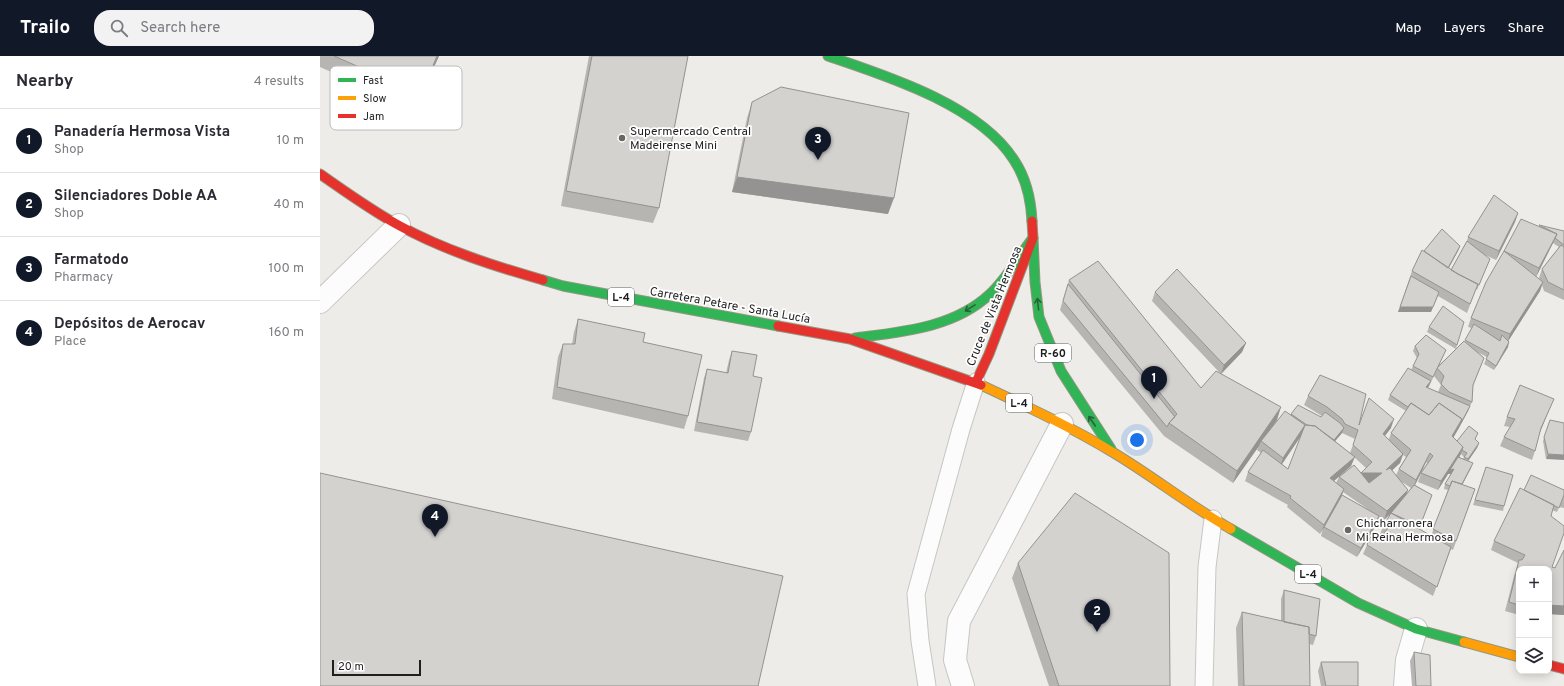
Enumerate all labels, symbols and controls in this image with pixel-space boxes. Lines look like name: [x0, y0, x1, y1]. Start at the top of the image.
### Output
search box: [94, 10, 374, 46]
text: Trailo: [20, 16, 70, 40]
icon: search: [108, 17, 130, 39]
text: Search here: [140, 19, 220, 38]
text: Map: [1395, 20, 1421, 37]
text: Layers: [1443, 20, 1485, 37]
text: Share: [1507, 20, 1544, 37]
legend: [330, 66, 462, 130]
text: Nearby: [16, 71, 73, 93]
text: 4 results: [254, 74, 304, 90]
text: Fast: [363, 74, 383, 88]
text: Slow: [363, 92, 386, 106]
text: Jam: [363, 110, 384, 124]
text: Panadería Hermosa Vista: [54, 123, 230, 142]
place label: Supermercado Central Madeirense Mini: [630, 124, 751, 154]
pin: 3: [805, 127, 831, 160]
text: 1: [26, 133, 32, 149]
text: 10 m: [277, 133, 304, 149]
marker: Supermercado Central Madeirense Mini: [617, 133, 627, 143]
text: Shop: [54, 142, 84, 158]
text: Silenciadores Doble AA: [54, 187, 217, 206]
text: 2: [25, 197, 33, 213]
text: 40 m: [274, 197, 304, 213]
text: Shop: [54, 206, 84, 222]
street label: Cruce de Vista Hermosa: [963, 244, 1026, 369]
text: Farmatodo: [54, 251, 129, 270]
text: 3: [25, 261, 33, 277]
text: 100 m: [268, 261, 304, 277]
text: Pharmacy: [54, 270, 113, 286]
street label: Carretera Petare - Santa Lucía: [648, 284, 811, 328]
road number: L-4: [608, 288, 634, 306]
one-way arrow: [1034, 298, 1041, 311]
one-way arrow: [964, 305, 976, 313]
text: Depósitos de Aerocav: [54, 315, 205, 334]
text: 4: [25, 325, 33, 341]
text: 160 m: [269, 325, 304, 341]
text: Place: [54, 334, 86, 350]
road number: R-60: [1035, 344, 1071, 362]
pin: 1: [1141, 366, 1167, 399]
road number: L-4: [1006, 394, 1032, 412]
one-way arrow: [1088, 416, 1096, 427]
your location: [1127, 430, 1147, 450]
pin: 4: [422, 504, 448, 537]
place label: Chicharronera Mi Reina Hermosa: [1356, 516, 1453, 546]
marker: Chicharronera Mi Reina Hermosa: [1343, 525, 1353, 535]
road number: L-4: [1295, 565, 1321, 583]
map controls: [1516, 566, 1552, 674]
button: +: [1516, 566, 1552, 602]
pin: 2: [1084, 599, 1110, 632]
button: −: [1516, 602, 1552, 638]
button: layers: [1516, 638, 1552, 674]
scale bar: [332, 658, 421, 677]
text: 20 m: [338, 660, 364, 674]

